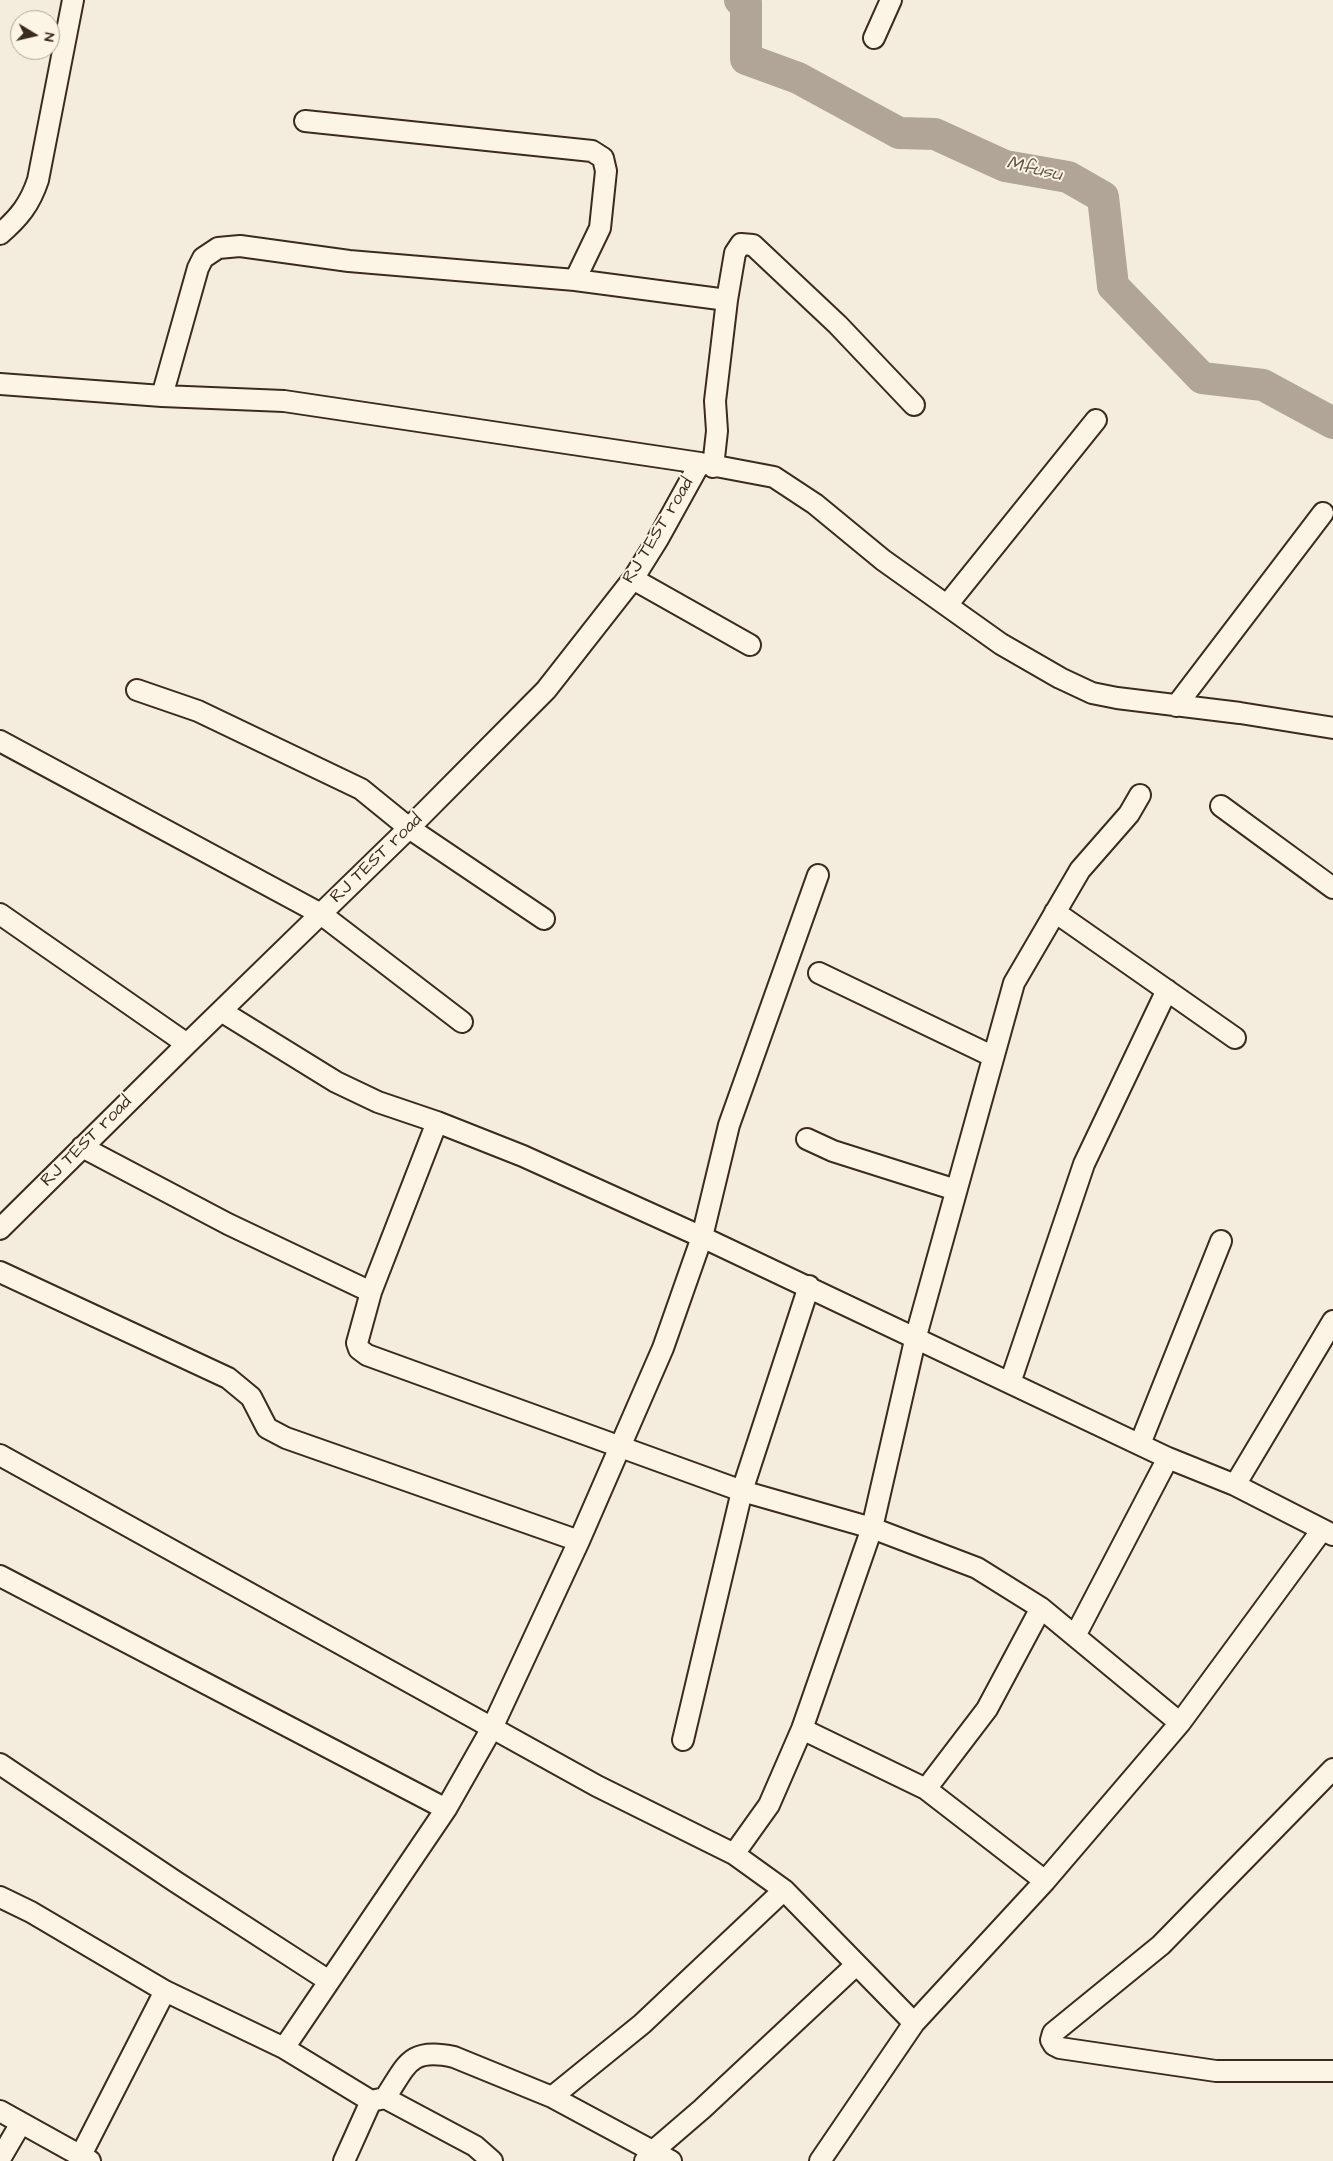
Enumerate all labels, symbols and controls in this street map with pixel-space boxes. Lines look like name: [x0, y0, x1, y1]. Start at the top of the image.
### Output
north arrow: [10, 10, 60, 60]
text: N: [38, 31, 59, 43]
water label: Mfusu: [1004, 153, 1064, 187]
street label: RJ TEST road: [619, 474, 699, 588]
street label: RJ TEST road: [326, 810, 428, 908]
street label: RJ TEST road: [37, 1092, 137, 1192]

